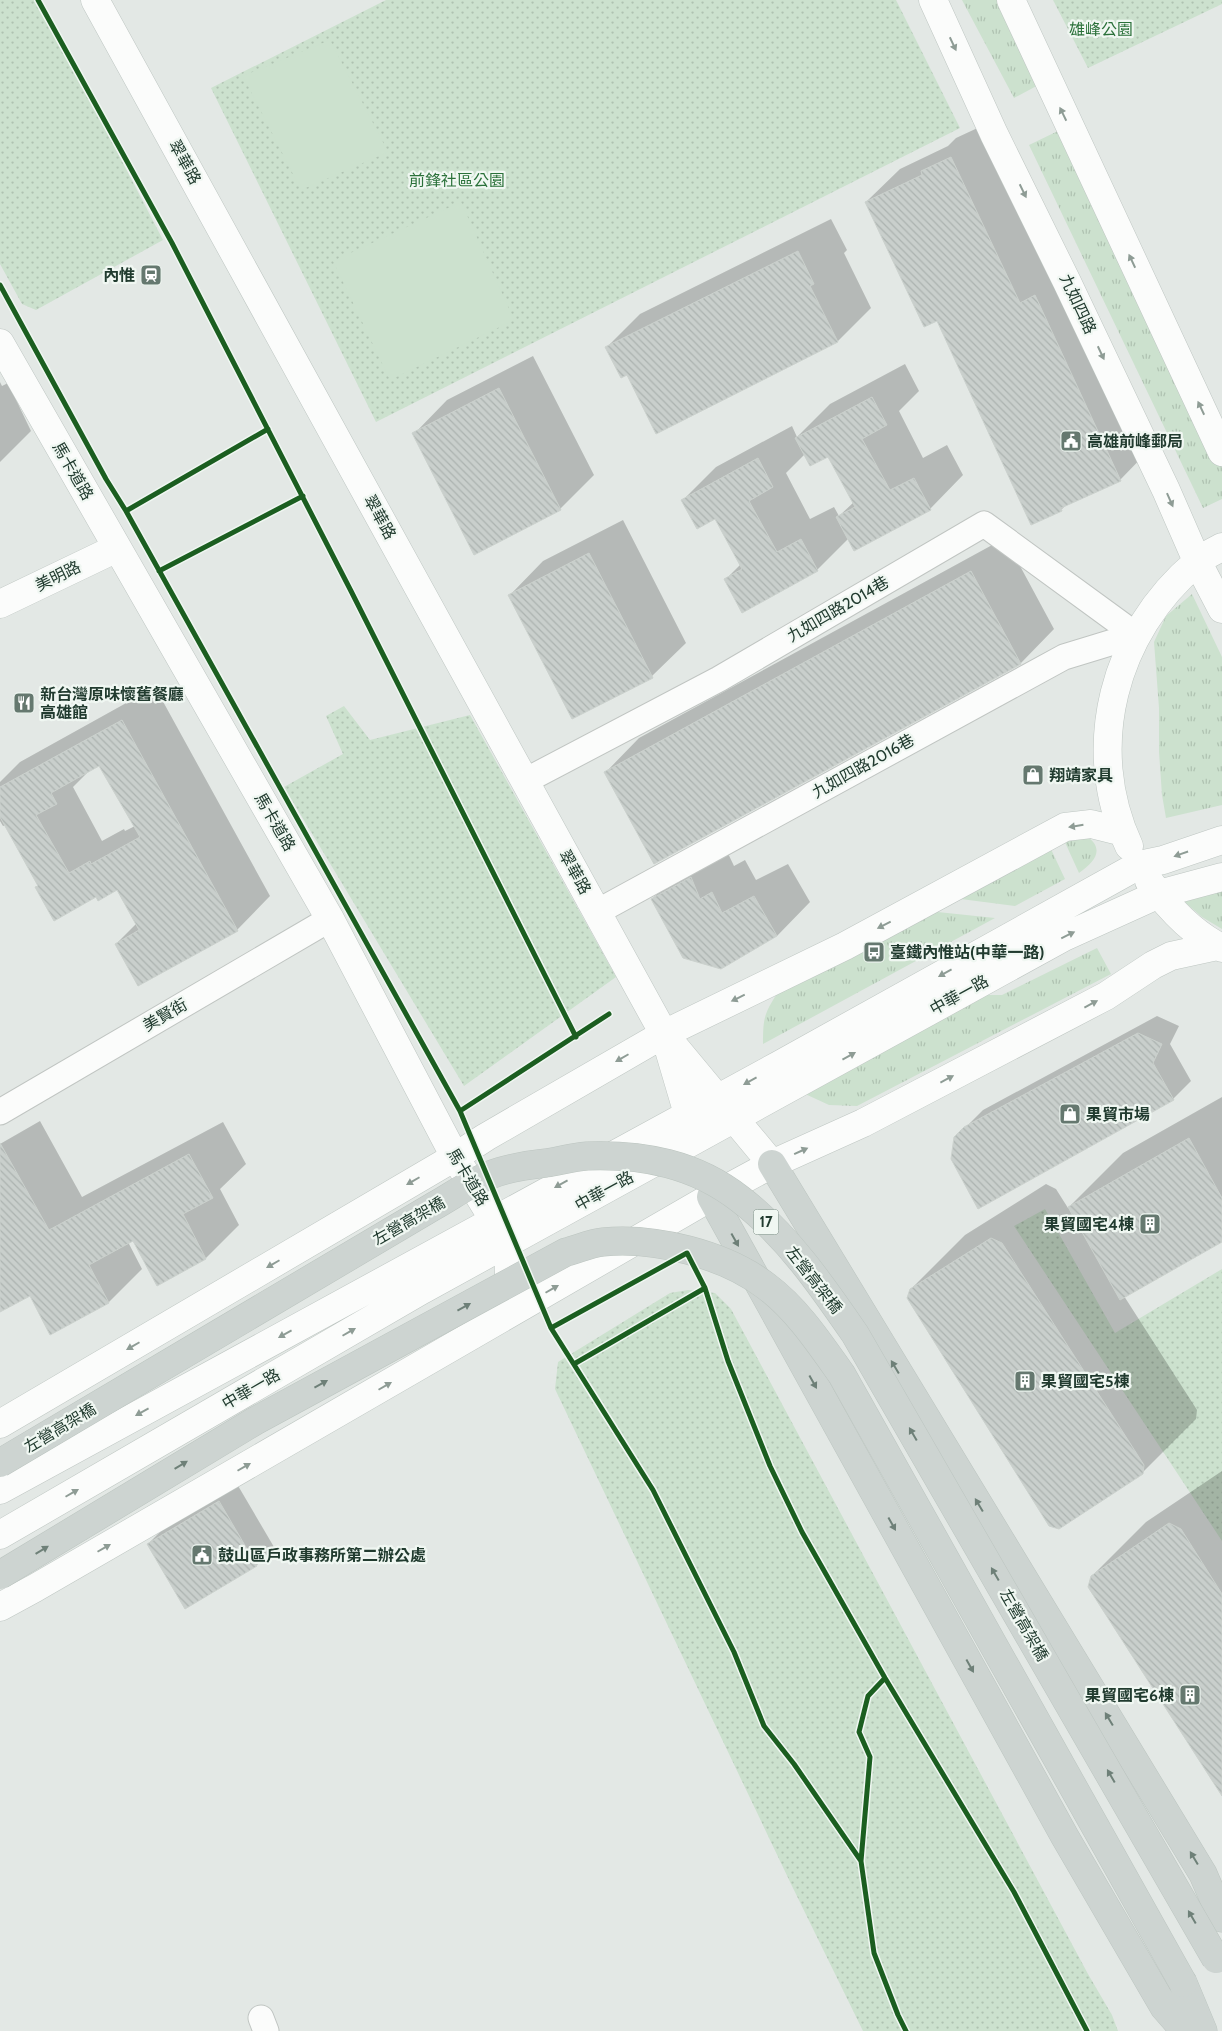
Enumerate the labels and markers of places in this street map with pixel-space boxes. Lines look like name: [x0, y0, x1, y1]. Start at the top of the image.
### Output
station icon: 內惟: [139, 263, 163, 287]
place label: 內惟: [103, 266, 135, 285]
public building icon: 高雄前峰郵局: [1059, 429, 1083, 453]
place label: 高雄前峰郵局: [1087, 432, 1183, 451]
place label: 新台灣原味懷舊餐廳 高雄館: [40, 685, 184, 722]
restaurant icon: 新台灣原味懷舊餐廳 高雄館: [12, 691, 36, 715]
shop icon: 翔靖家具: [1021, 763, 1045, 787]
place label: 翔靖家具: [1049, 766, 1113, 785]
bus stop icon: 臺鐵內惟站(中華一路): [862, 940, 886, 964]
place label: 臺鐵內惟站(中華一路): [890, 943, 1045, 962]
shop icon: 果貿市場: [1058, 1102, 1082, 1126]
place label: 果貿市場: [1086, 1105, 1150, 1124]
building icon: 果貿國宅4棟: [1138, 1212, 1162, 1236]
place label: 果貿國宅4棟: [1044, 1215, 1134, 1234]
building icon: 果貿國宅5棟: [1013, 1369, 1037, 1393]
place label: 果貿國宅5棟: [1041, 1372, 1130, 1391]
public building icon: 鼓山區戶政事務所第二辦公處: [190, 1543, 214, 1567]
place label: 鼓山區戶政事務所第二辦公處: [218, 1546, 426, 1565]
building icon: 果貿國宅6棟: [1178, 1683, 1202, 1707]
place label: 果貿國宅6棟: [1085, 1686, 1174, 1705]

